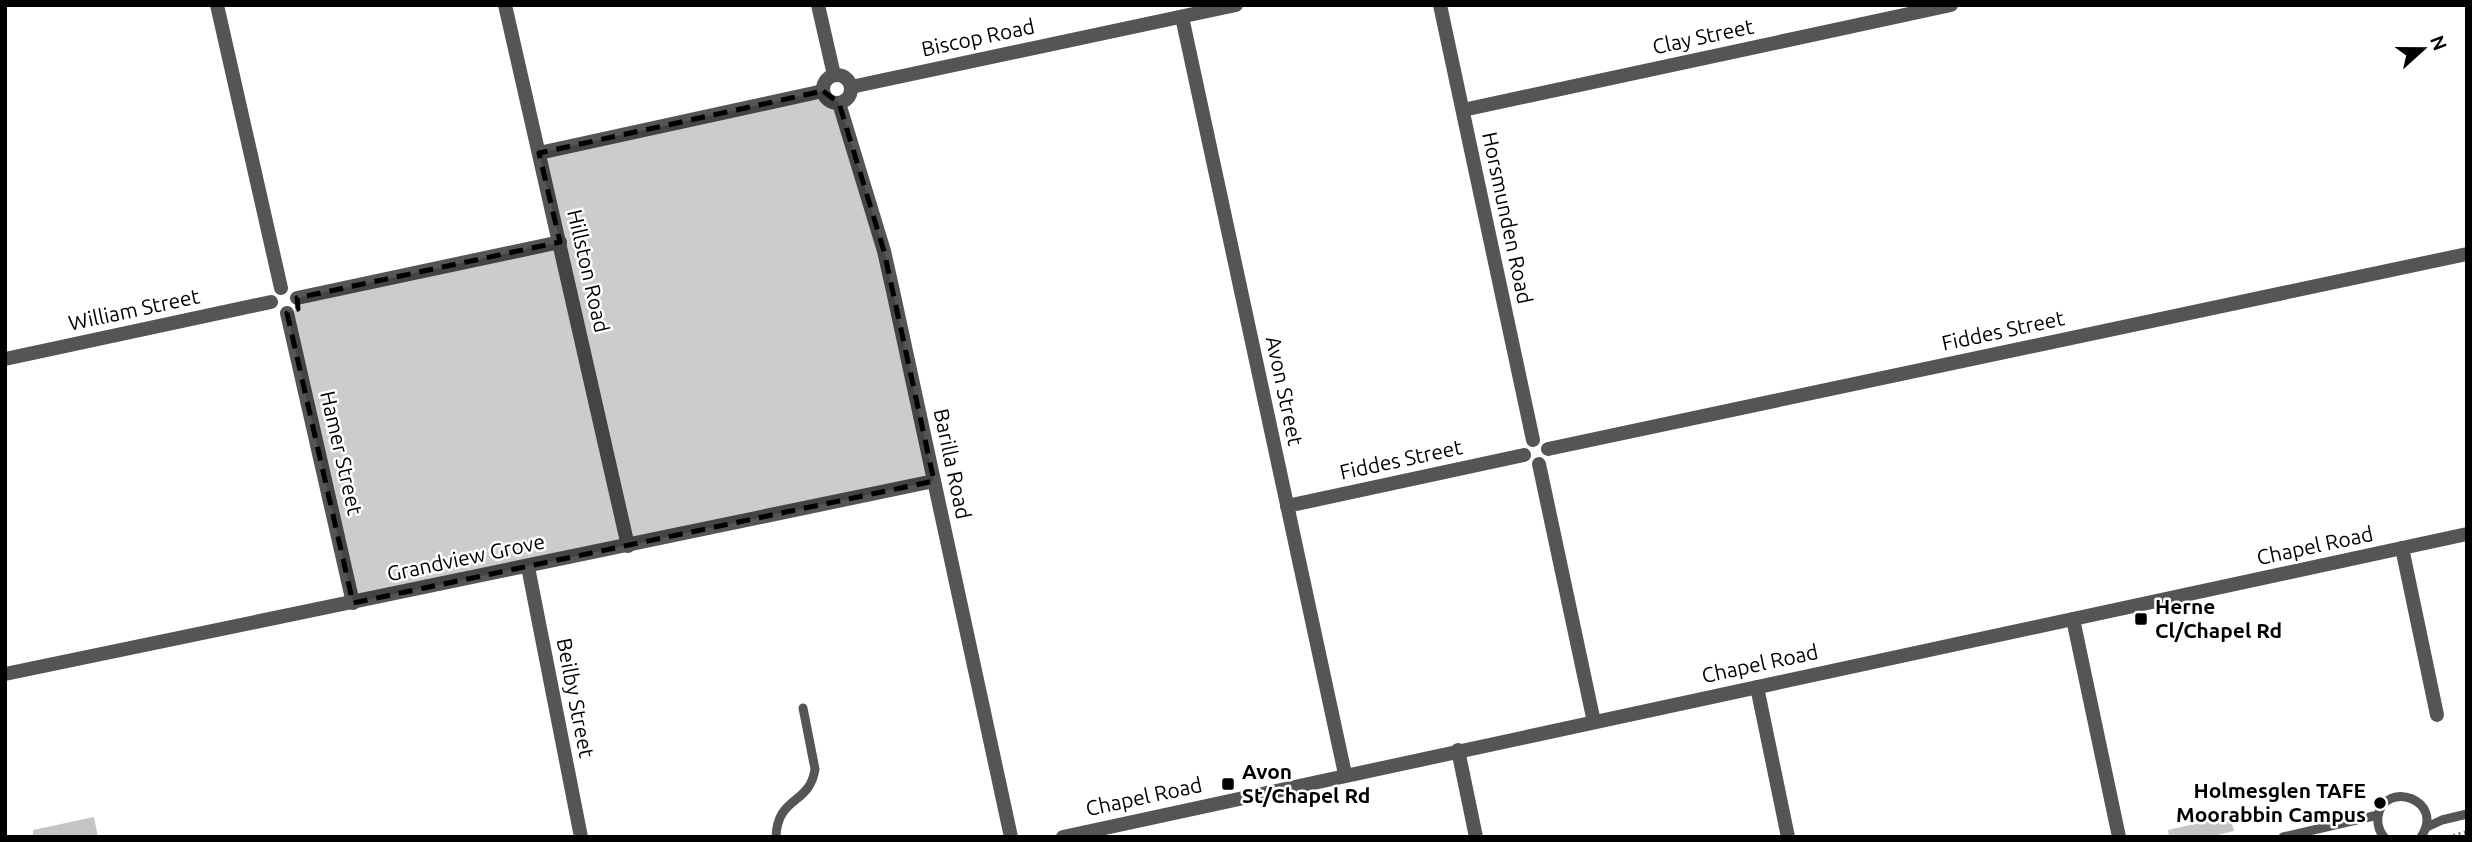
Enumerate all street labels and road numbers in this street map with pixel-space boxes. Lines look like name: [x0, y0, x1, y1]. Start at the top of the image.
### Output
street label: Biscop Road: [919, 13, 1037, 61]
street label: Clay Street: [1650, 14, 1756, 58]
street label: Horsmunden Road: [1478, 130, 1538, 306]
street label: Hillston Road: [563, 207, 615, 335]
street label: William Street: [66, 283, 202, 335]
street label: Fiddes Street: [1939, 305, 2066, 355]
street label: Avon Street: [1262, 334, 1308, 448]
street label: Hamer Street: [316, 388, 368, 517]
street label: Barilla Road: [930, 406, 976, 521]
street label: Fiddes Street: [1337, 434, 1464, 484]
street label: Chapel Road: [2254, 521, 2375, 569]
street label: Grandview Grove: [385, 529, 547, 585]
street label: Beilby Street: [553, 636, 599, 760]
street label: Chapel Road: [1699, 639, 1820, 687]
street label: Chapel Road: [1083, 772, 1204, 820]

